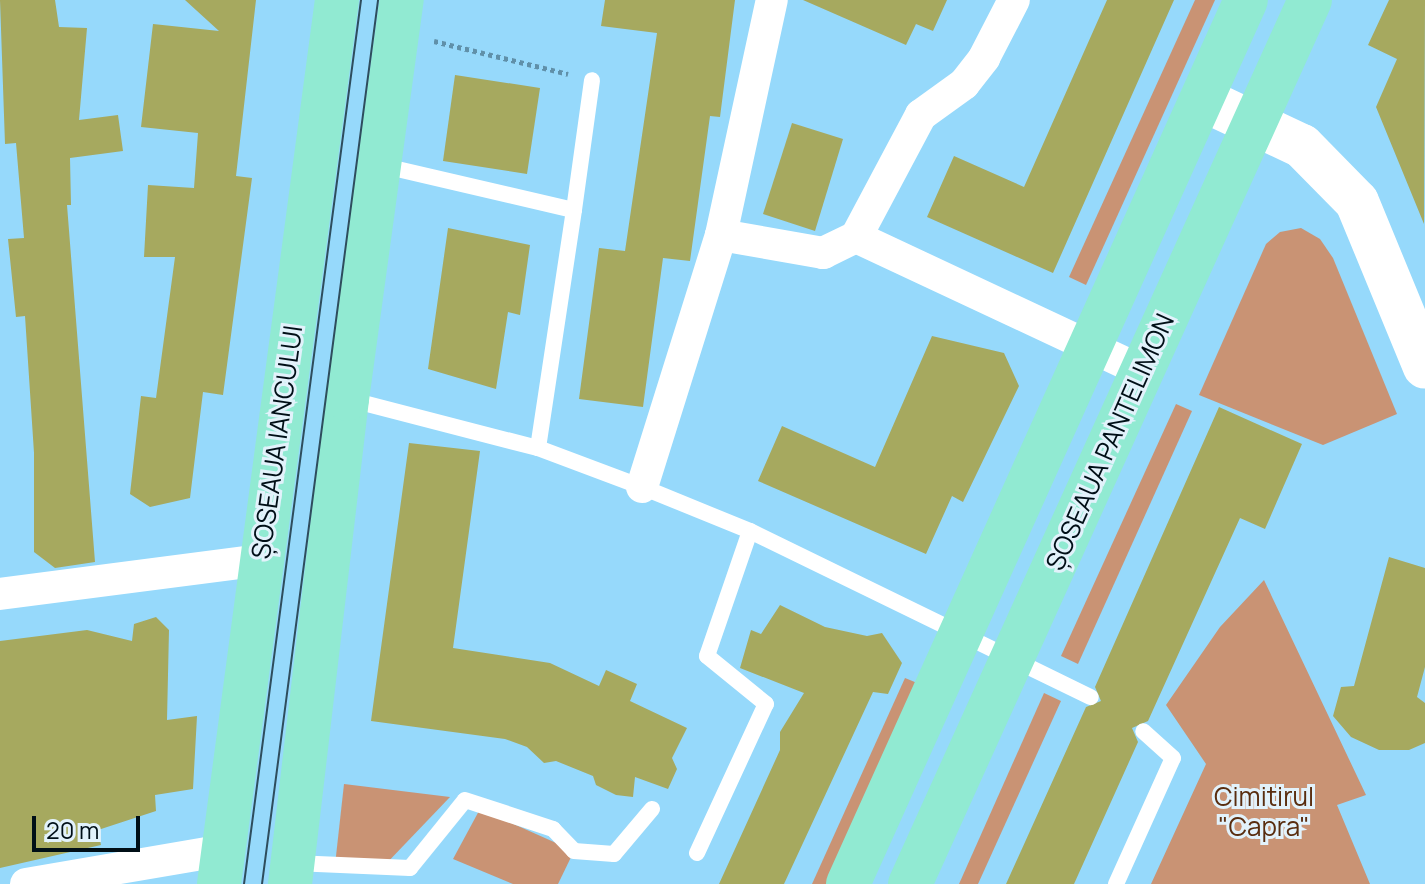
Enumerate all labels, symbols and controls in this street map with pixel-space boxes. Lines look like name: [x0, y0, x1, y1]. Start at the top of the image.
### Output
street label: ȘOSEAUA PANTELIMON: [1039, 309, 1181, 575]
street label: ȘOSEAUA IANCULUI: [245, 323, 309, 561]
park label: Cimitirul "Capra": [1214, 781, 1314, 842]
scale bar: [36, 800, 144, 850]
text: 20 m: [46, 813, 99, 846]

